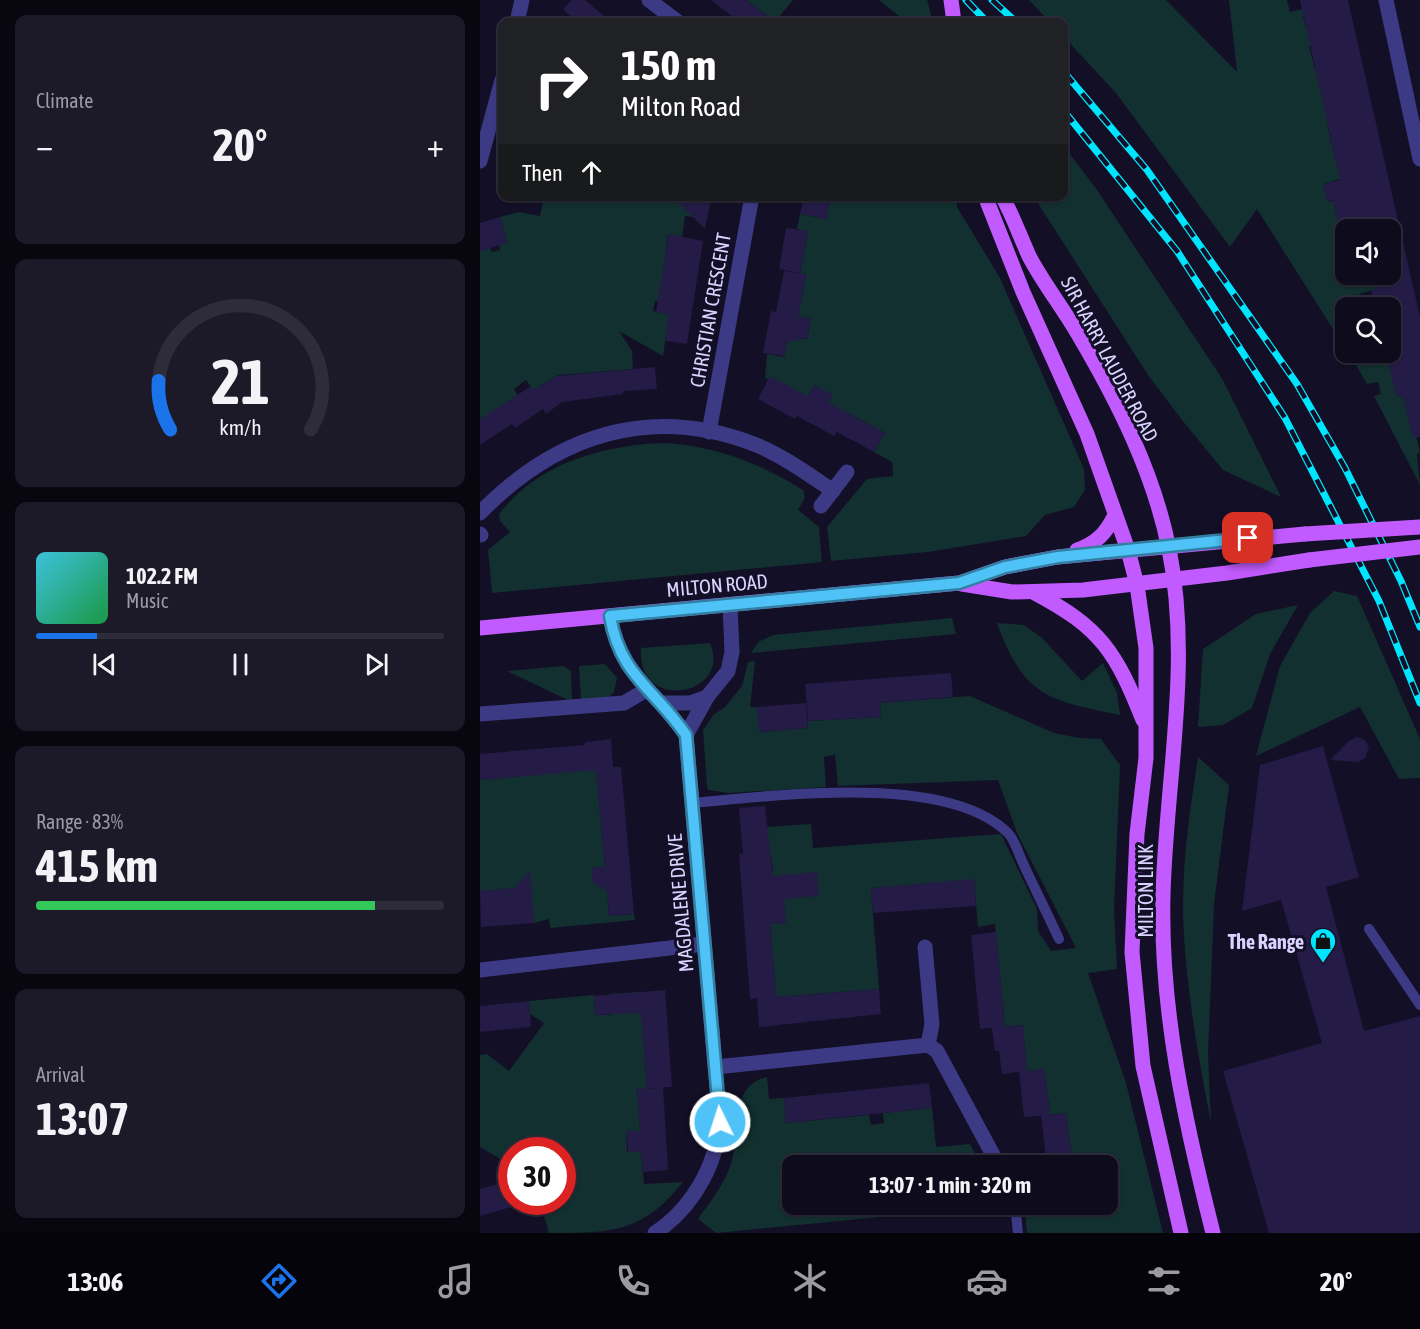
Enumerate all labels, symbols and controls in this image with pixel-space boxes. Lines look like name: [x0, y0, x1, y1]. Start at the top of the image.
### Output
text: 150 m: [621, 41, 716, 89]
icon: right: [522, 42, 600, 120]
text: Climate: [36, 89, 93, 112]
text: Milton Road: [621, 91, 741, 122]
text: 20°: [213, 119, 267, 171]
text: −: [36, 126, 53, 164]
text: +: [427, 126, 444, 164]
icon: ahead: [575, 156, 608, 189]
text: Then: [522, 160, 563, 186]
map controls: [1335, 219, 1401, 363]
button: sound: [1335, 219, 1401, 285]
street label: CHRISTIAN CRESCENT: [685, 231, 735, 389]
street label: SIR HARRY LAUDER ROAD: [1057, 273, 1163, 445]
button: search: [1335, 297, 1401, 363]
text: 21: [211, 346, 269, 417]
text: km/h: [219, 415, 261, 440]
pin: [1222, 512, 1273, 563]
icon: arrive: [1231, 521, 1264, 554]
text: 102.2 FM: [126, 563, 198, 589]
street label: MILTON ROAD: [665, 569, 769, 601]
text: Music: [126, 589, 168, 612]
icon: previous: [88, 648, 121, 681]
icon: pause: [224, 648, 257, 681]
icon: next: [360, 648, 393, 681]
text: Range · 83%: [36, 810, 123, 833]
street label: MAGDALENE DRIVE: [662, 832, 698, 973]
text: 415 km: [36, 840, 158, 892]
street label: MILTON LINK: [1134, 844, 1157, 938]
shop icon: The Range: [1308, 926, 1338, 964]
place label: The Range: [1228, 930, 1304, 953]
text: Arrival: [36, 1063, 85, 1086]
position arrow: [688, 1090, 752, 1154]
text: 13:07: [36, 1093, 130, 1145]
speed limit sign: 30: [498, 1137, 576, 1215]
text: 13:07 · 1 min · 320 m: [869, 1172, 1031, 1198]
icon: directions: [258, 1260, 300, 1302]
icon: music: [435, 1260, 477, 1302]
icon: phone: [612, 1260, 654, 1302]
icon: climate: [789, 1260, 831, 1302]
icon: car: [966, 1260, 1008, 1302]
icon: filters: [1143, 1260, 1185, 1302]
text: 13:06: [67, 1266, 124, 1297]
text: 20°: [1320, 1266, 1353, 1297]

